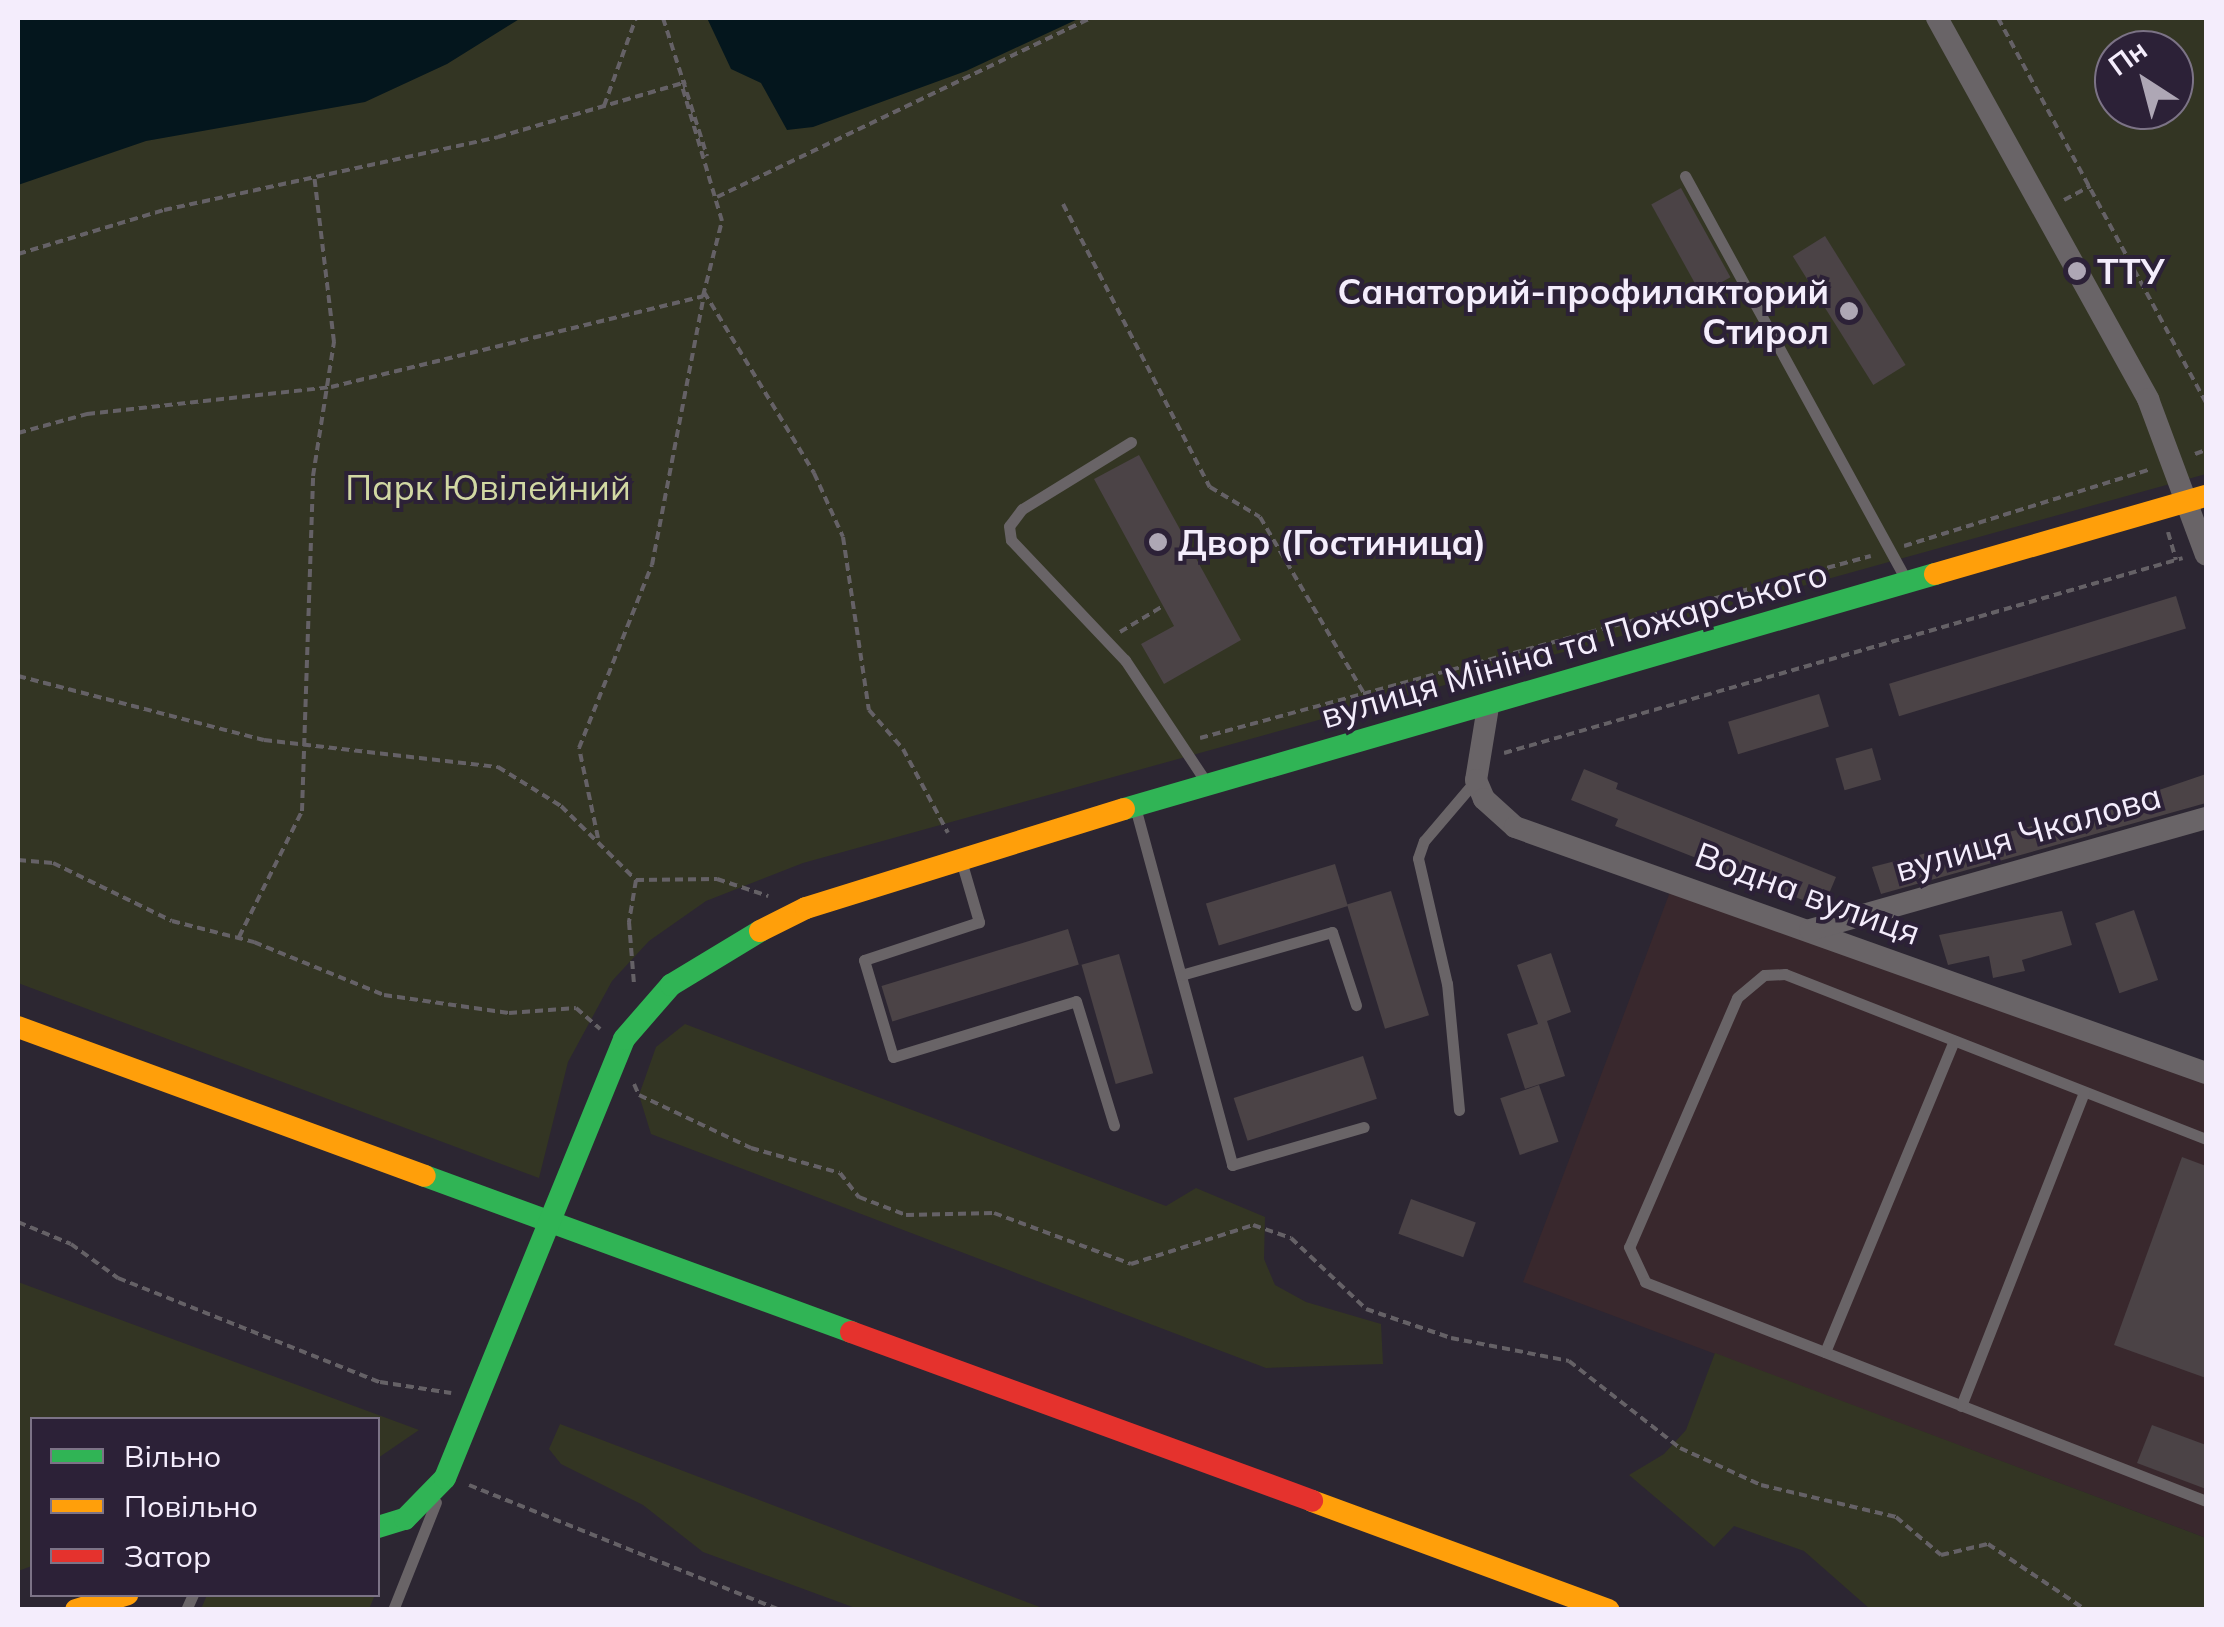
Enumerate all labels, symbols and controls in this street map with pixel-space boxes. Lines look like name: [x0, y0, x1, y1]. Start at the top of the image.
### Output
north arrow: [2094, 30, 2194, 130]
text: Пн: [2101, 31, 2153, 83]
place label: ТТУ: [2097, 250, 2165, 292]
marker: ТТУ: [2066, 260, 2088, 282]
place label: Санаторий-профилакторий Стирол: [1338, 270, 1829, 352]
marker: Санаторий-профилакторий Стирол: [1838, 300, 1860, 322]
park label: Парк Ювілейний: [345, 466, 631, 508]
place label: Двор (Гостиница): [1178, 521, 1486, 563]
marker: Двор (Гостиница): [1147, 531, 1169, 553]
street label: вулиця Мініна та Пожарського: [1316, 551, 1832, 737]
street label: вулиця Чкалова: [1890, 774, 2166, 890]
street label: Водна вулиця: [1690, 833, 1926, 953]
legend: [30, 1417, 380, 1597]
text: Вільно: [124, 1437, 221, 1475]
text: Повільно: [124, 1487, 258, 1525]
text: Затор: [124, 1537, 211, 1575]

